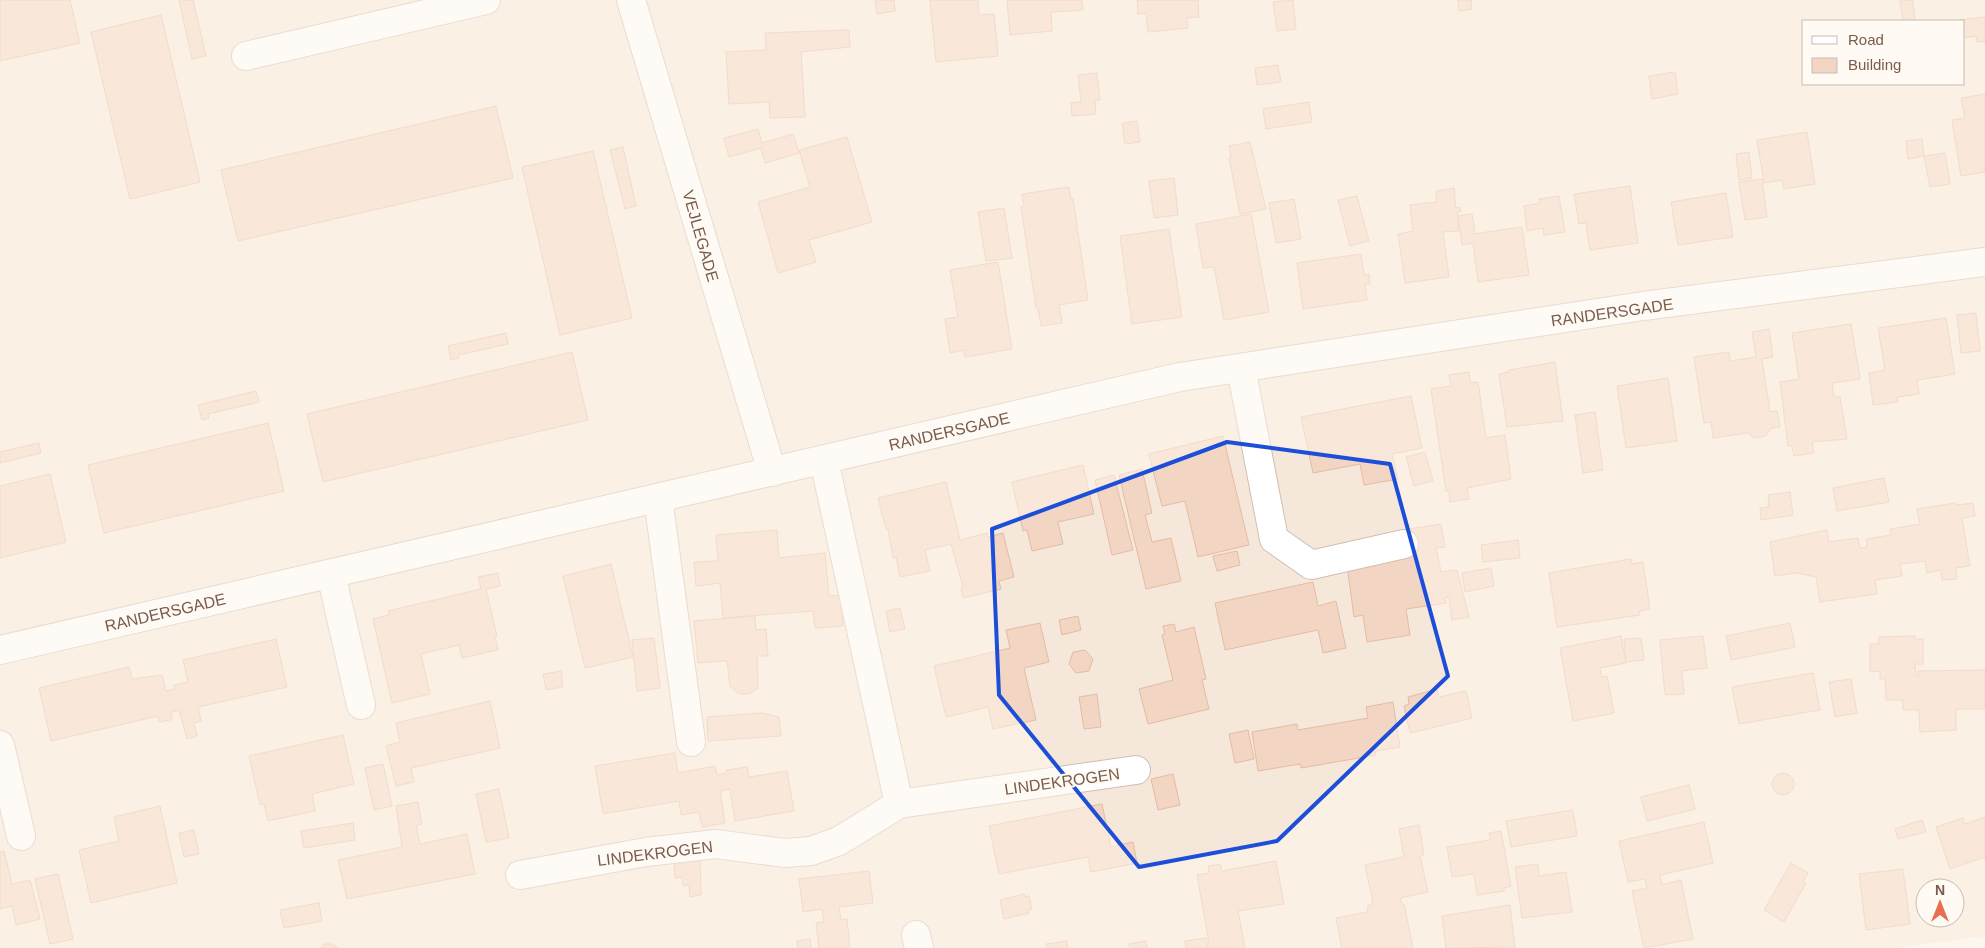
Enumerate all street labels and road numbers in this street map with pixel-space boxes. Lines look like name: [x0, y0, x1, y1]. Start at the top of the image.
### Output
street label: VEJLEGADE: [679, 188, 722, 284]
street label: RANDERSGADE: [1550, 295, 1674, 330]
street label: RANDERSGADE: [887, 409, 1011, 454]
street label: RANDERSGADE: [103, 590, 227, 635]
street label: LINDEKROGEN: [1003, 765, 1121, 798]
street label: LINDEKROGEN: [596, 838, 714, 869]

